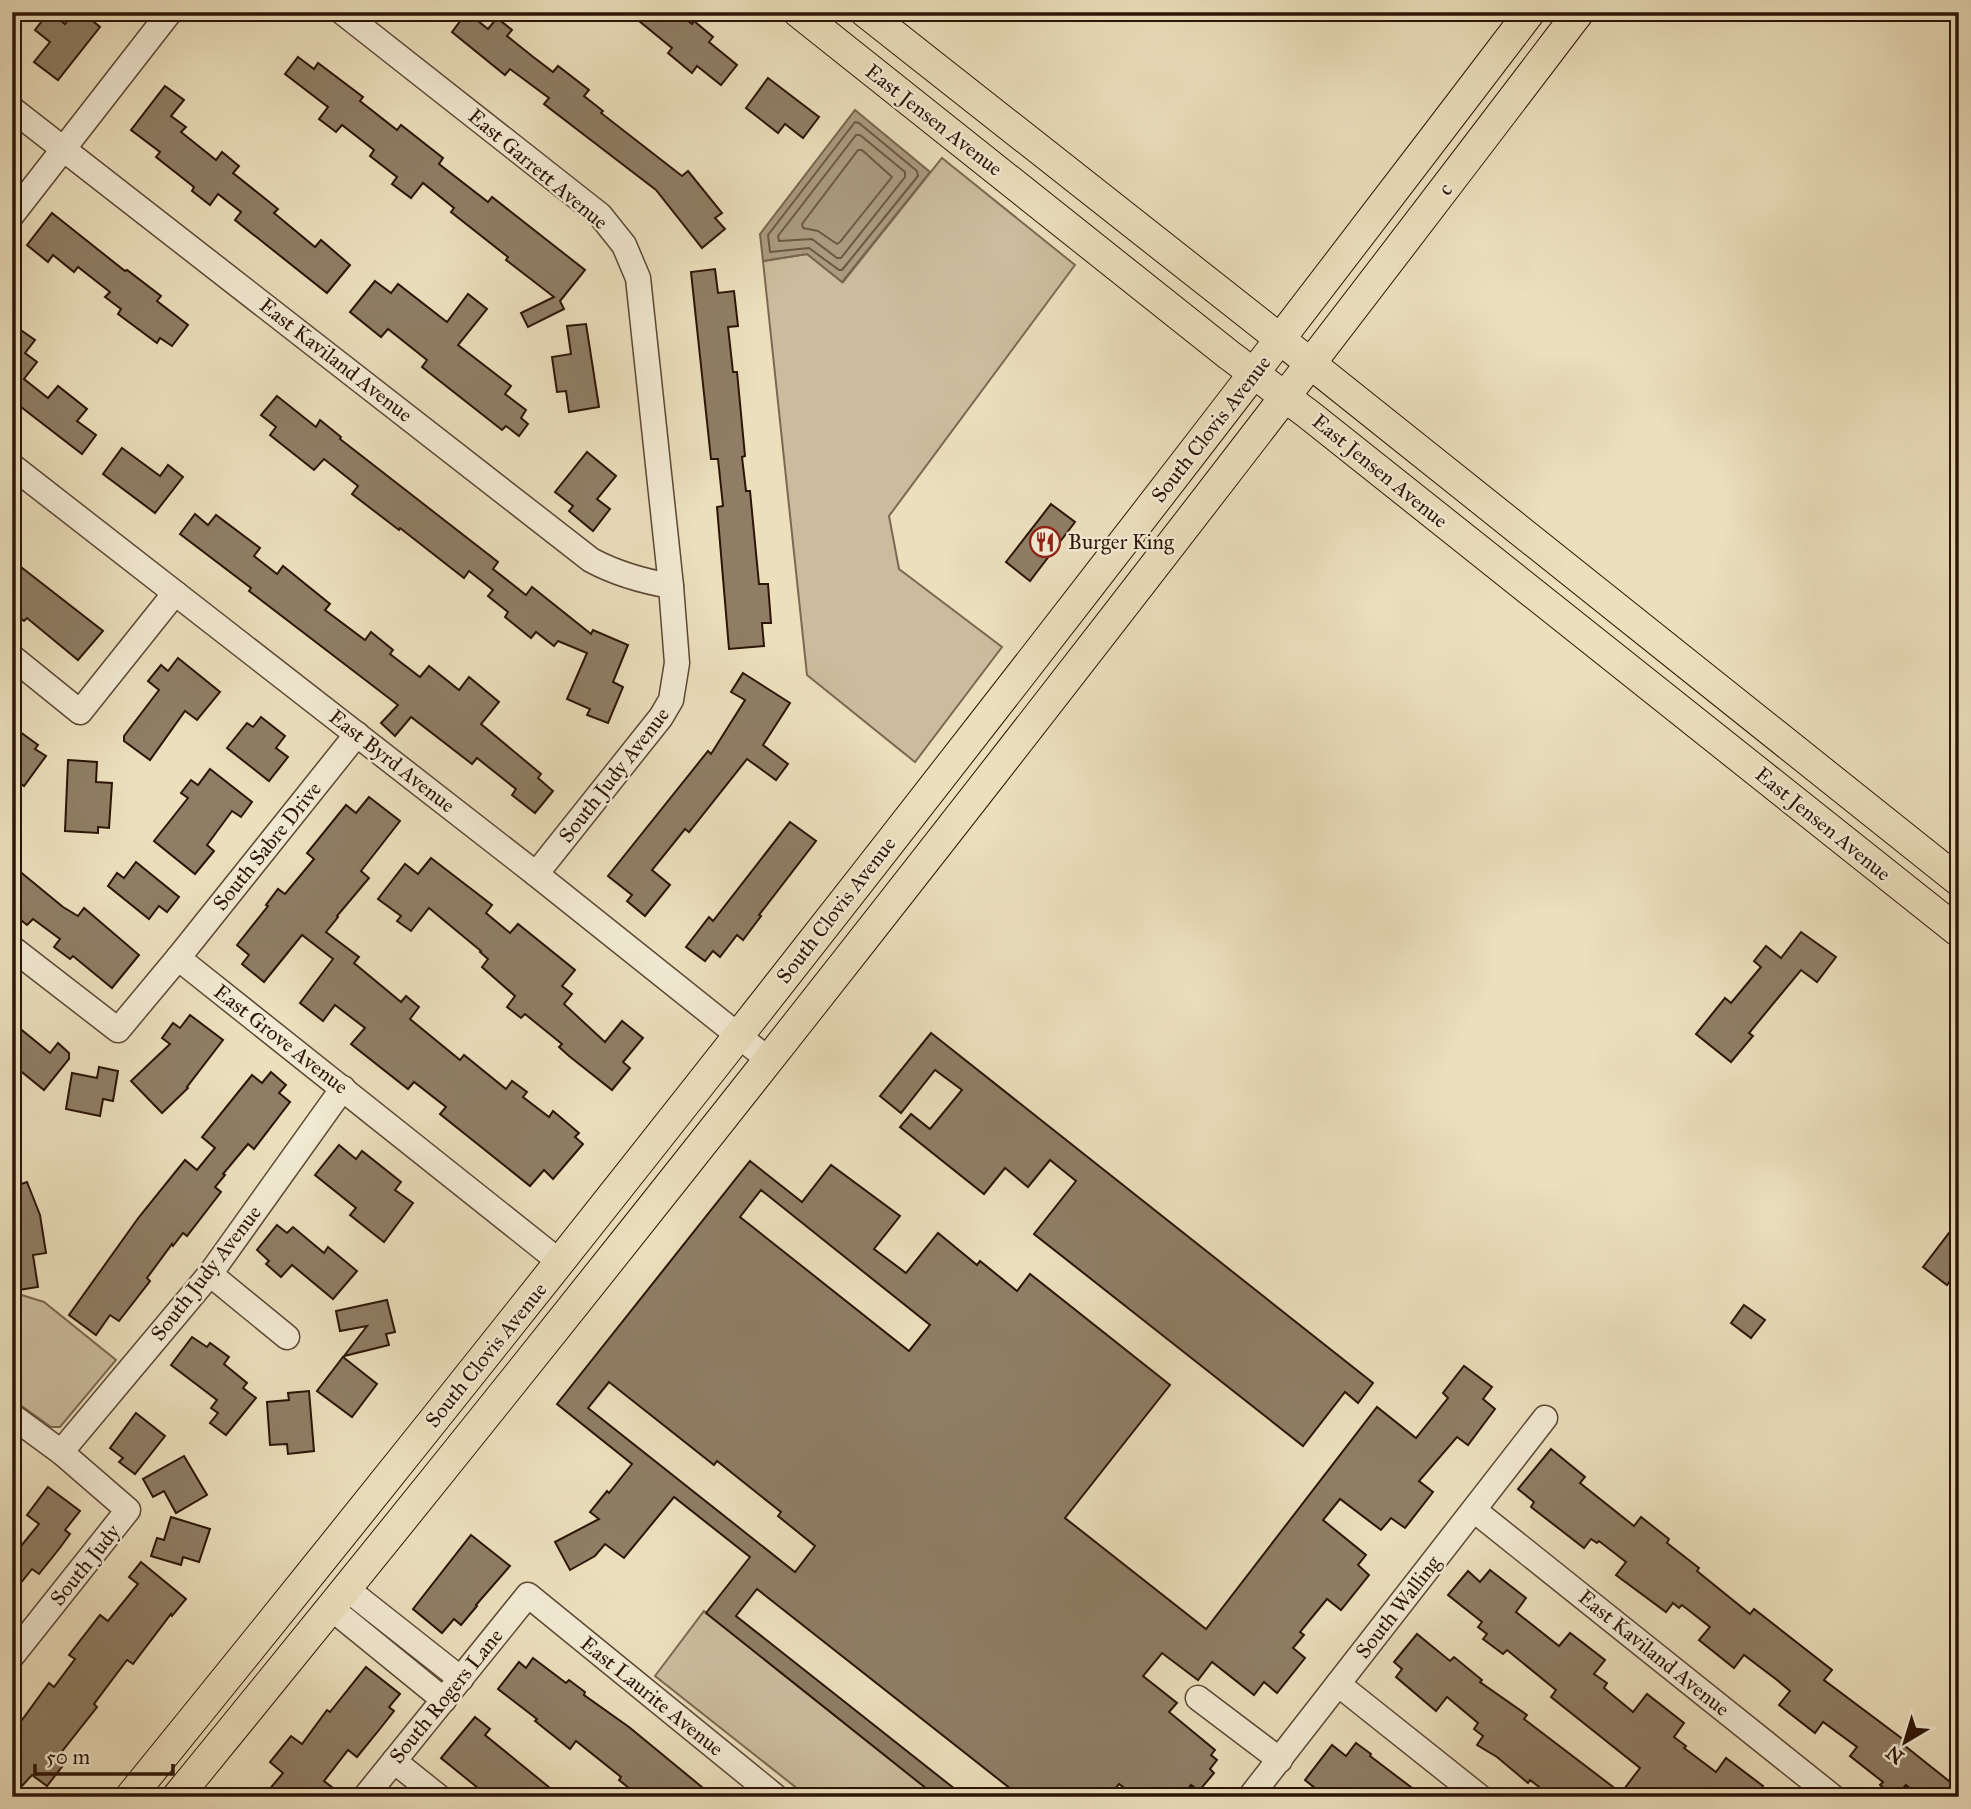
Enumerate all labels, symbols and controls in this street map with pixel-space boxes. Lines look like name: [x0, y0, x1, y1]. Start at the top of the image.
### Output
street label: East Jensen Avenue: [860, 58, 1008, 182]
street label: East Garrett Avenue: [463, 103, 613, 235]
street label: c: [1432, 178, 1458, 200]
street label: East Kaviland Avenue: [254, 292, 418, 428]
street label: South Clovis Avenue: [1146, 350, 1277, 508]
street label: East Jensen Avenue: [1307, 408, 1453, 534]
restaurant icon: Burger King: [1028, 525, 1062, 559]
place label: Burger King: [1068, 529, 1174, 555]
street label: South Judy Avenue: [553, 702, 675, 848]
street label: East Byrd Avenue: [324, 704, 461, 819]
street label: East Jensen Avenue: [1750, 761, 1896, 887]
street label: South Sabre Drive: [207, 776, 327, 916]
street label: South Clovis Avenue: [771, 831, 902, 989]
street label: East Grove Avenue: [209, 978, 354, 1100]
street label: South Judy Avenue: [145, 1200, 267, 1346]
street label: South Clovis Avenue: [419, 1277, 553, 1433]
street label: South Judy: [44, 1518, 126, 1611]
street label: South Walling: [1350, 1550, 1446, 1664]
street label: East Kaviland Avenue: [1573, 1584, 1735, 1722]
street label: South Rogers Lane: [384, 1623, 509, 1769]
street label: East Laurite Avenue: [575, 1630, 729, 1762]
north arrow: [1870, 1708, 1940, 1778]
scale bar: [35, 1732, 173, 1776]
text: N: [1881, 1741, 1908, 1769]
text: 50 m: [46, 1744, 91, 1770]

